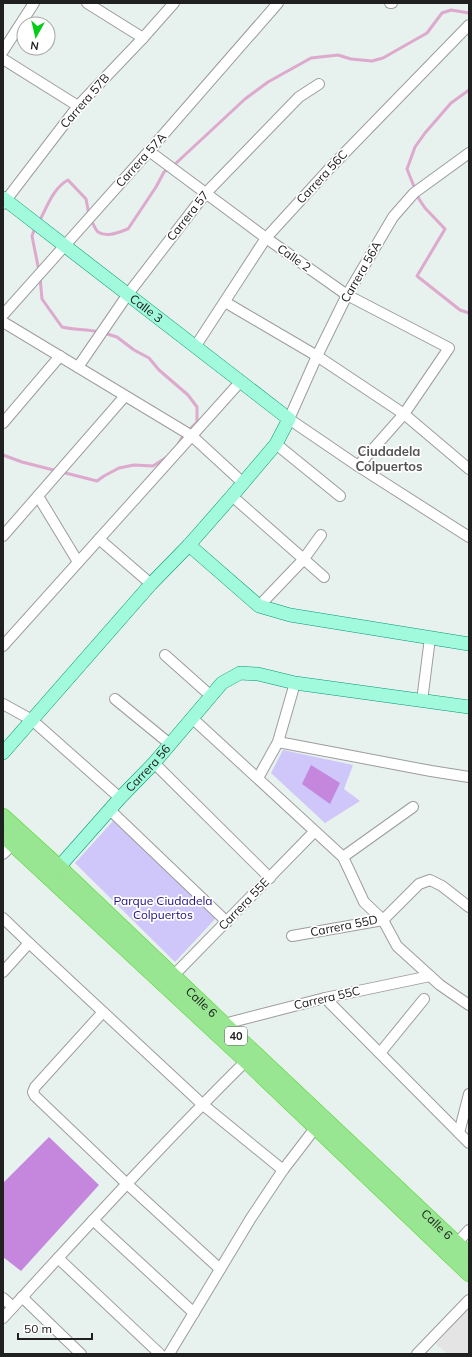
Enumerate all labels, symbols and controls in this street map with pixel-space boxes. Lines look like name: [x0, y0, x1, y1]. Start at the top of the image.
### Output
north arrow: [16, 16, 56, 56]
text: N: [30, 38, 40, 53]
street label: Carrera 57B: [57, 70, 112, 131]
street label: Carrera 57A: [112, 129, 169, 190]
street label: Carrera 56C: [293, 147, 350, 207]
street label: Carrera 57: [163, 188, 212, 244]
street label: Carrera 56A: [337, 238, 384, 305]
street label: Calle 2: [275, 241, 314, 275]
street label: Calle 3: [127, 291, 166, 326]
district label: Ciudadela Colpuertos: [355, 443, 423, 474]
street label: Carrera 56: [122, 741, 173, 795]
street label: Carrera 55E: [215, 875, 272, 933]
park label: Parque Ciudadela Colpuertos: [114, 893, 212, 922]
street label: Carrera 55D: [309, 912, 379, 939]
street label: Calle 6: [183, 983, 220, 1020]
street label: Carrera 55C: [292, 983, 362, 1012]
road number: 40: [225, 1027, 247, 1045]
street label: Calle 6: [418, 1206, 456, 1243]
scale bar: [18, 1315, 92, 1341]
text: 50 m: [24, 1321, 52, 1336]

